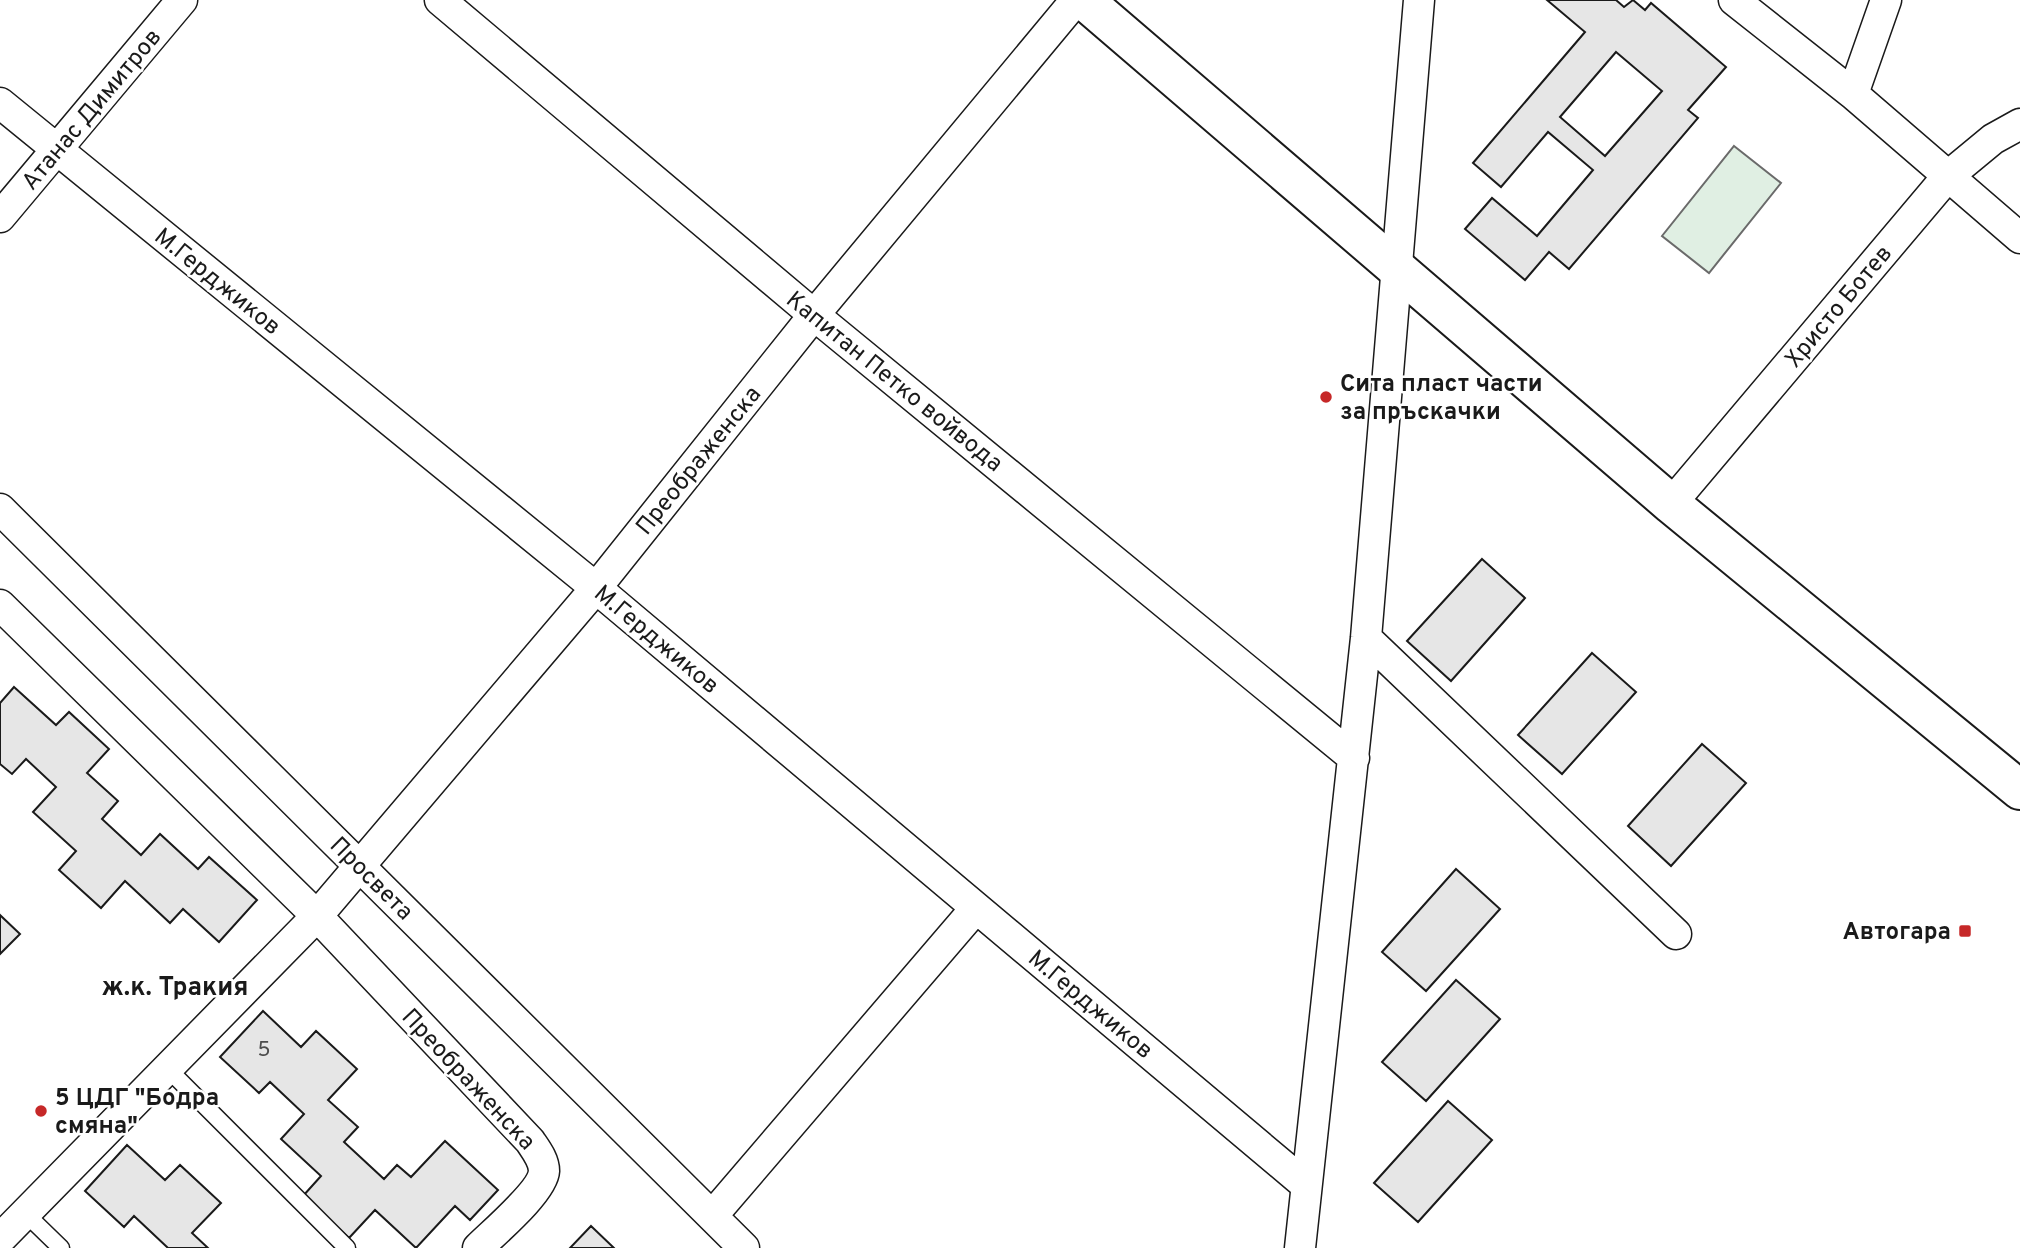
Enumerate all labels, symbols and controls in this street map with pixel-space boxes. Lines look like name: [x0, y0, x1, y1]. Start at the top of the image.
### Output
street label: Атанас Димитров: [16, 23, 169, 197]
street label: М.Герджиков: [147, 222, 286, 343]
street label: Христо Ботев: [1779, 240, 1900, 375]
street label: Капитан Петко войвода: [779, 286, 1008, 479]
place label: Сита пласт части за пръскачки: [1340, 370, 1543, 428]
street label: Преображенска: [630, 381, 769, 542]
marker: Сита пласт части за пръскачки: [1318, 389, 1334, 405]
street label: М.Герджиков: [587, 580, 724, 702]
street label: Просвета: [323, 831, 419, 927]
place label: Автогара: [1843, 918, 1951, 948]
marker: Автогара: [1957, 923, 1973, 939]
street label: М.Герджиков: [1021, 945, 1158, 1067]
district label: ж.к. Тракия: [101, 972, 249, 1005]
street label: Преображенска: [394, 1003, 541, 1158]
house number: 5: [257, 1037, 271, 1064]
place label: 5 ЦДГ "Бодра смяна": [55, 1084, 219, 1142]
marker: 5 ЦДГ "Бодра смяна": [33, 1103, 49, 1119]

